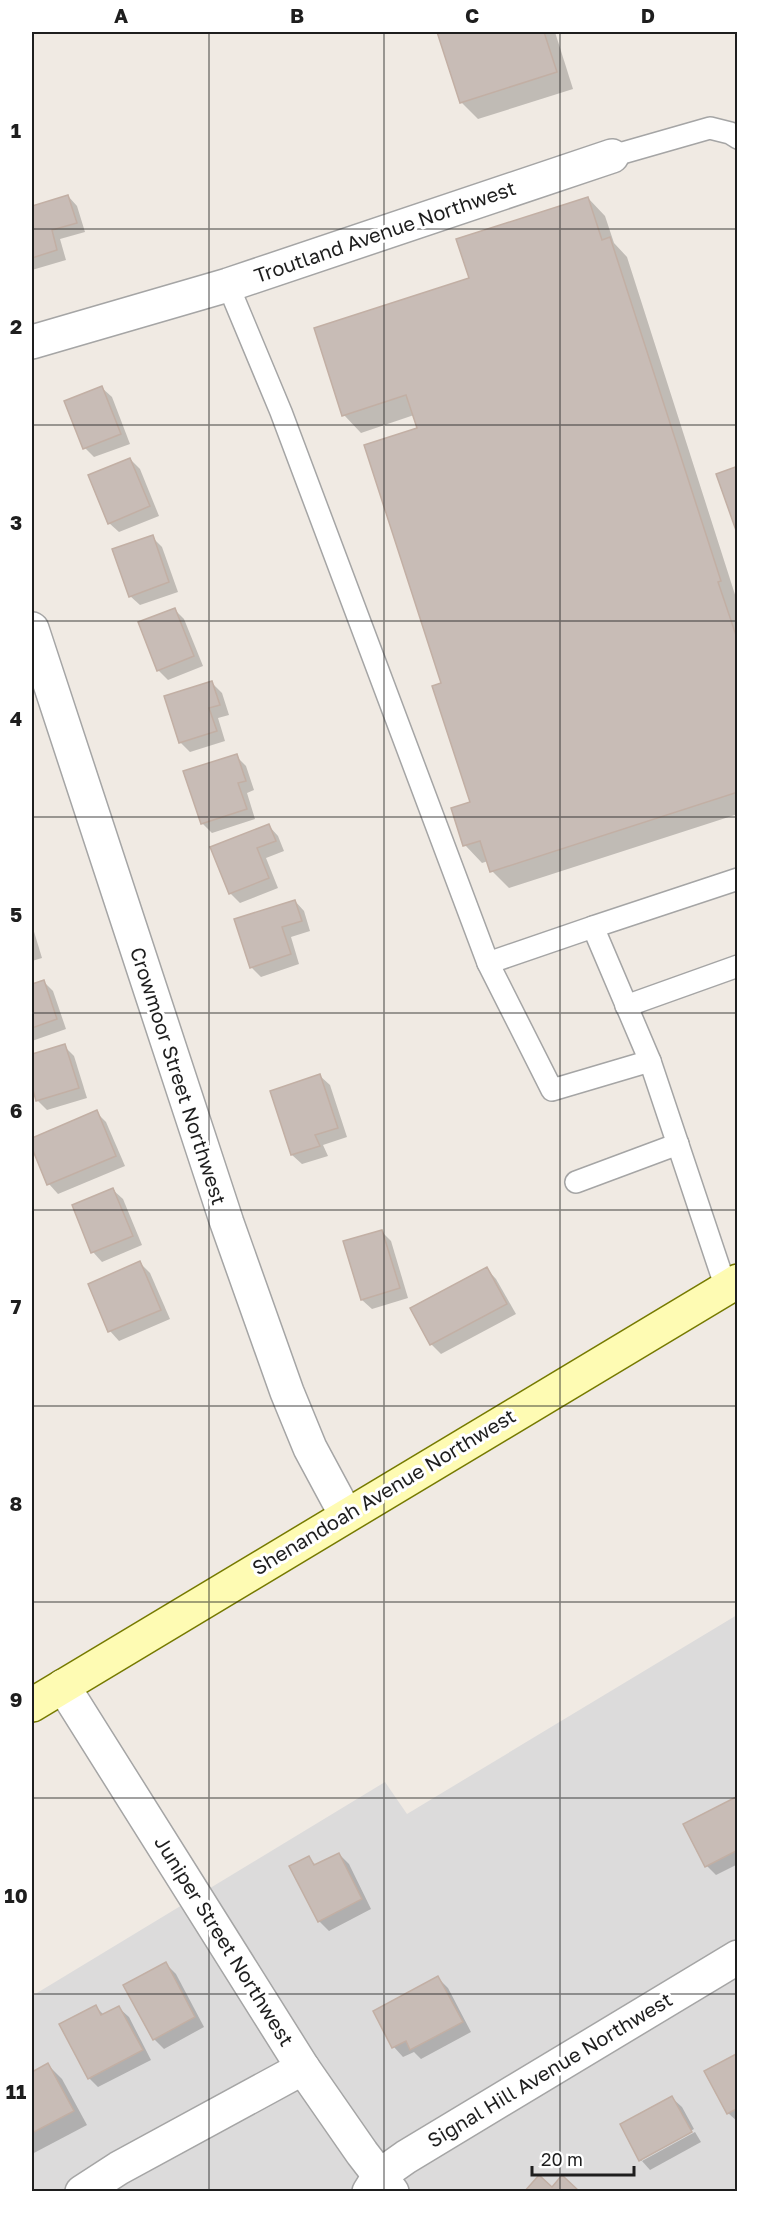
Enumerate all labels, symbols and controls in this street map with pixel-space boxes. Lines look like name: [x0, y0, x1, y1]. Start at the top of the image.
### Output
text: A: [114, 3, 128, 27]
text: B: [290, 3, 304, 27]
text: C: [465, 3, 479, 27]
text: D: [641, 3, 655, 27]
text: 1: [11, 118, 21, 142]
street label: Troutland Avenue Northwest: [251, 175, 519, 287]
text: 2: [10, 314, 22, 338]
text: 3: [10, 510, 22, 534]
text: 4: [10, 706, 22, 730]
text: 5: [10, 902, 22, 926]
street label: Crowmoor Street Northwest: [126, 944, 232, 1208]
text: 6: [10, 1098, 22, 1122]
text: 7: [11, 1294, 22, 1318]
street label: Shenandoah Avenue Northwest: [248, 1403, 519, 1579]
text: 8: [10, 1491, 22, 1515]
text: 9: [10, 1687, 22, 1711]
street label: Juniper Street Northwest: [150, 1831, 300, 2050]
text: 10: [4, 1883, 28, 1907]
street label: Signal Hill Avenue Northwest: [423, 1986, 676, 2152]
text: 11: [6, 2079, 26, 2103]
scale bar: [532, 2139, 634, 2177]
text: 20 m: [541, 2148, 583, 2170]

